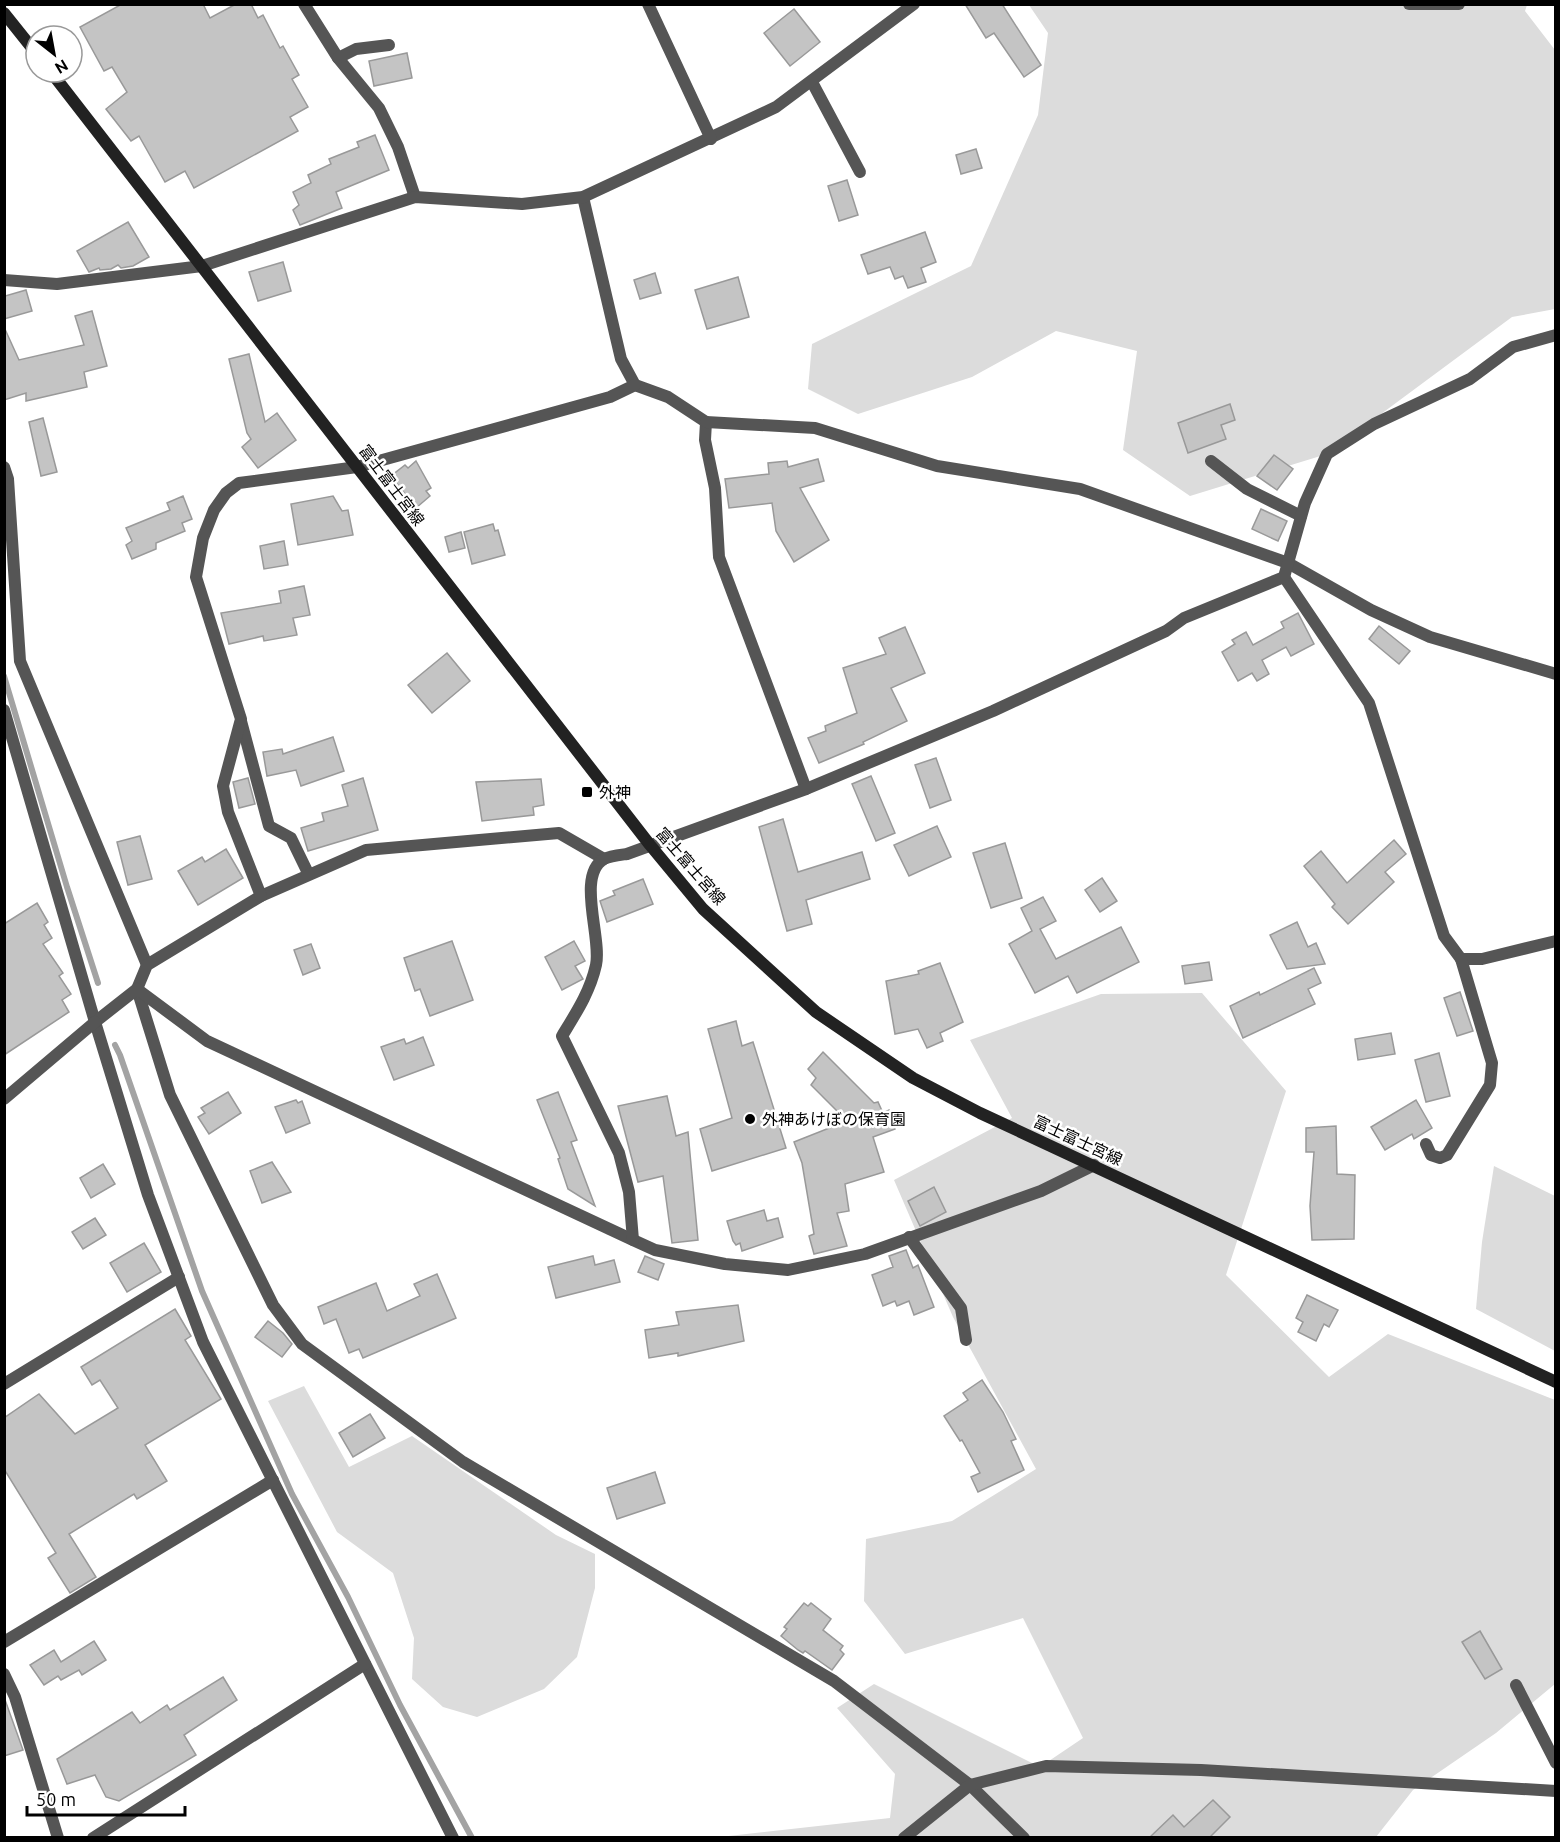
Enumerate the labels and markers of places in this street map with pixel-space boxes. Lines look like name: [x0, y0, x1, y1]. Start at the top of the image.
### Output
place label: 外神: [599, 783, 631, 801]
marker: 外神: [580, 785, 594, 799]
place label: 外神あけぼの保育園: [762, 1110, 906, 1128]
marker: 外神あけぼの保育園: [743, 1112, 757, 1126]

